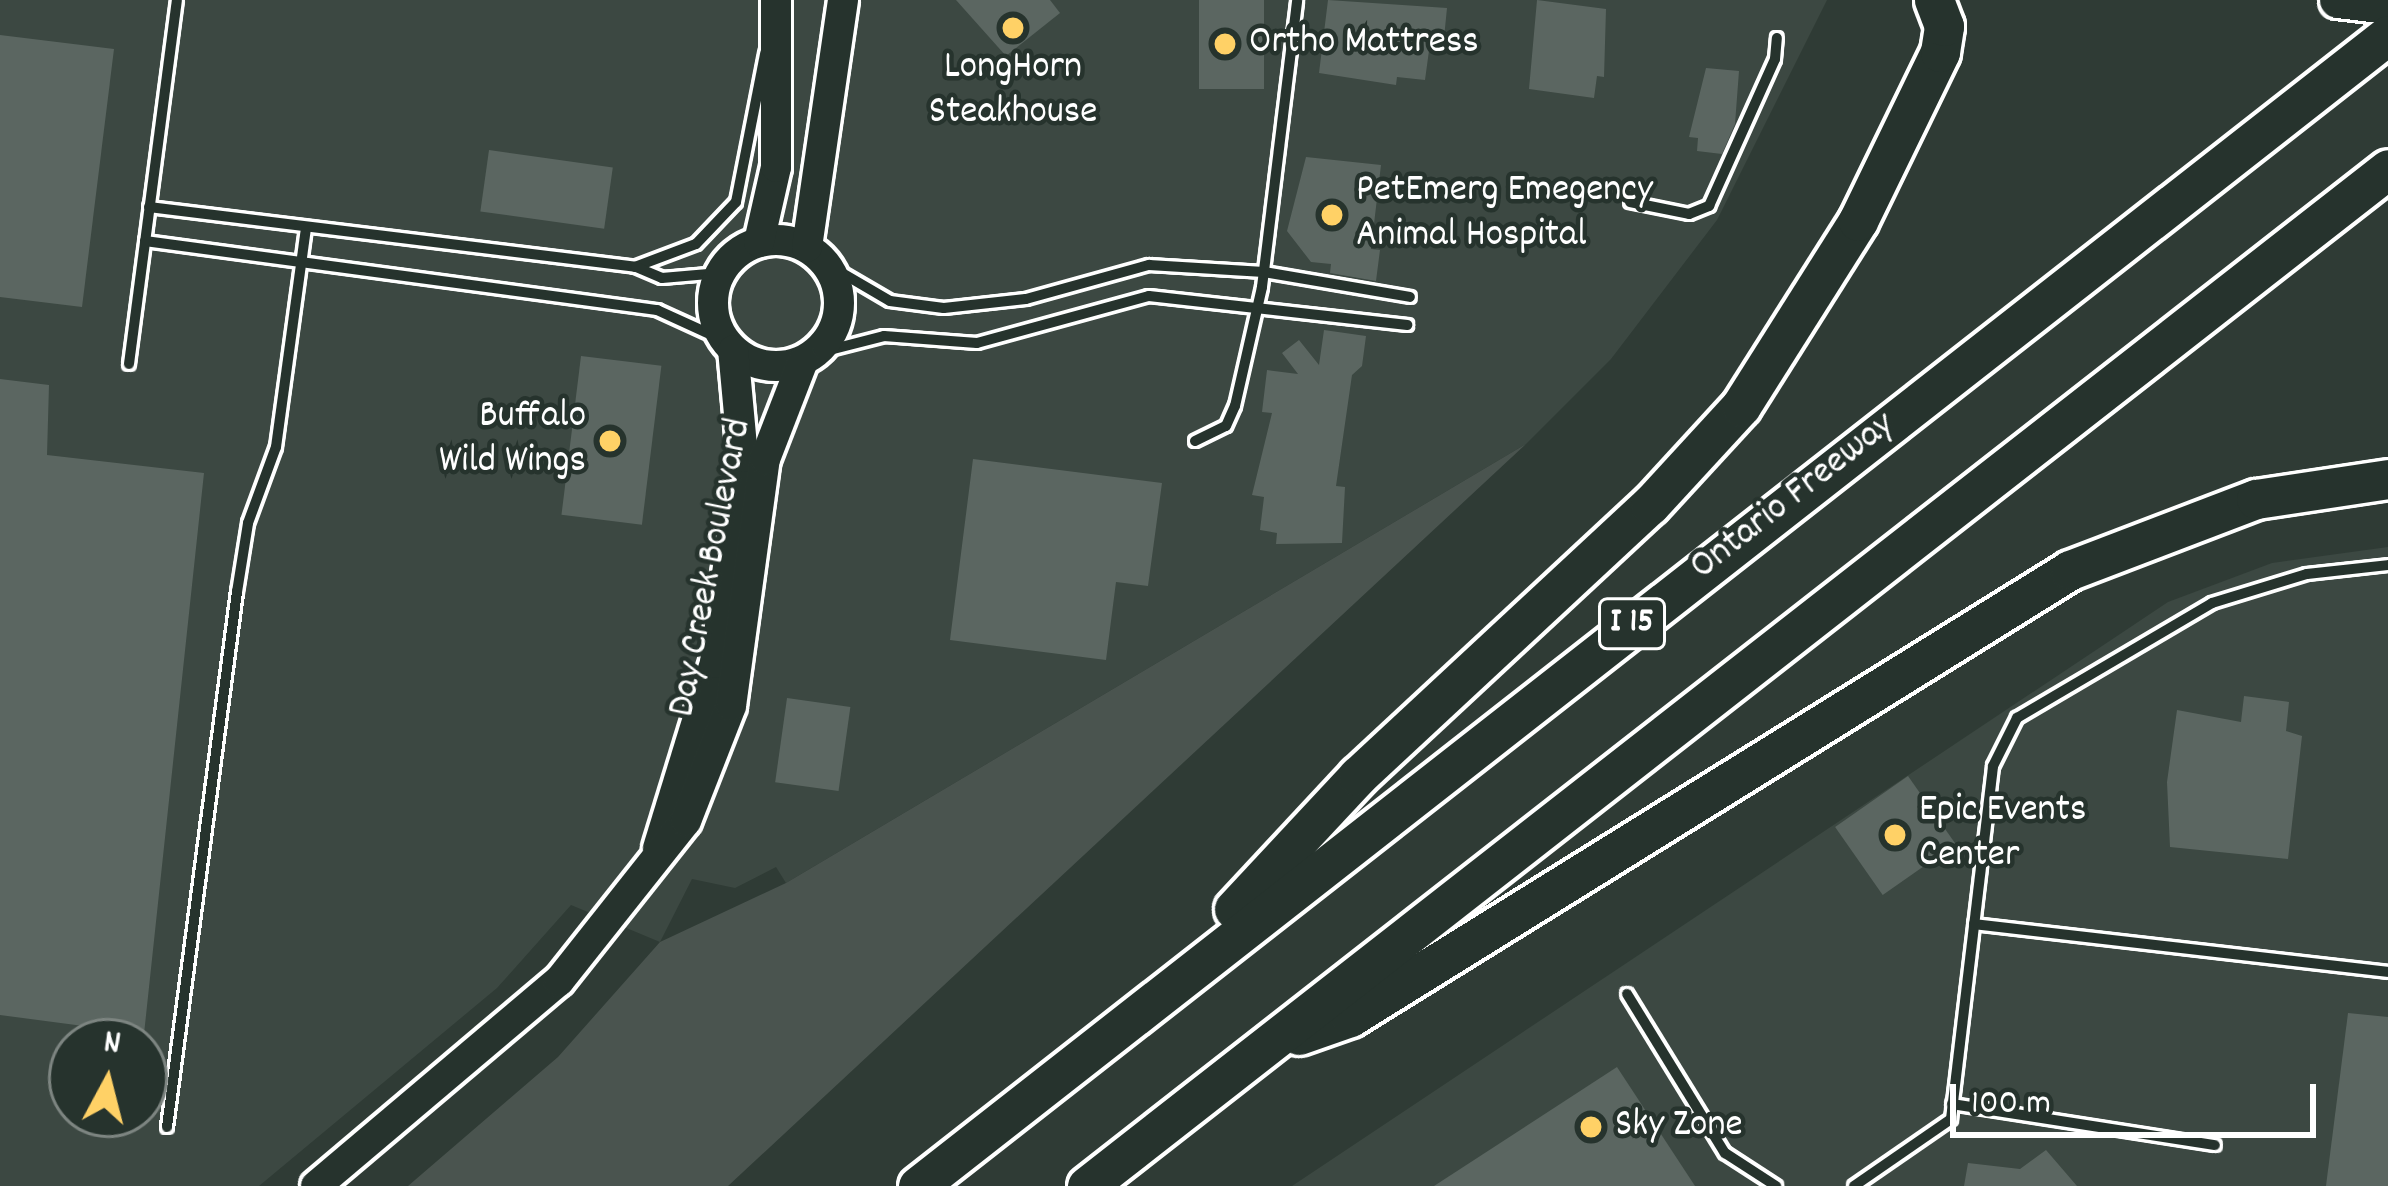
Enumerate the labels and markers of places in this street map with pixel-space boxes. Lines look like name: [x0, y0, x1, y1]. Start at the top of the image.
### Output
marker: LongHorn Steakhouse: [1000, 15, 1026, 41]
place label: Ortho Mattress: [1249, 21, 1479, 67]
marker: Ortho Mattress: [1212, 31, 1238, 57]
place label: LongHorn Steakhouse: [929, 47, 1097, 138]
place label: PetEmerg Emegency Animal Hospital: [1356, 170, 1653, 261]
marker: PetEmerg Emegency Animal Hospital: [1319, 202, 1345, 228]
place label: Buffalo Wild Wings: [439, 396, 586, 487]
marker: Buffalo Wild Wings: [597, 428, 623, 454]
place label: Epic Events Center: [1919, 790, 2086, 881]
marker: Epic Events Center: [1882, 822, 1908, 848]
place label: Sky Zone: [1615, 1104, 1743, 1150]
marker: Sky Zone: [1578, 1114, 1604, 1140]

